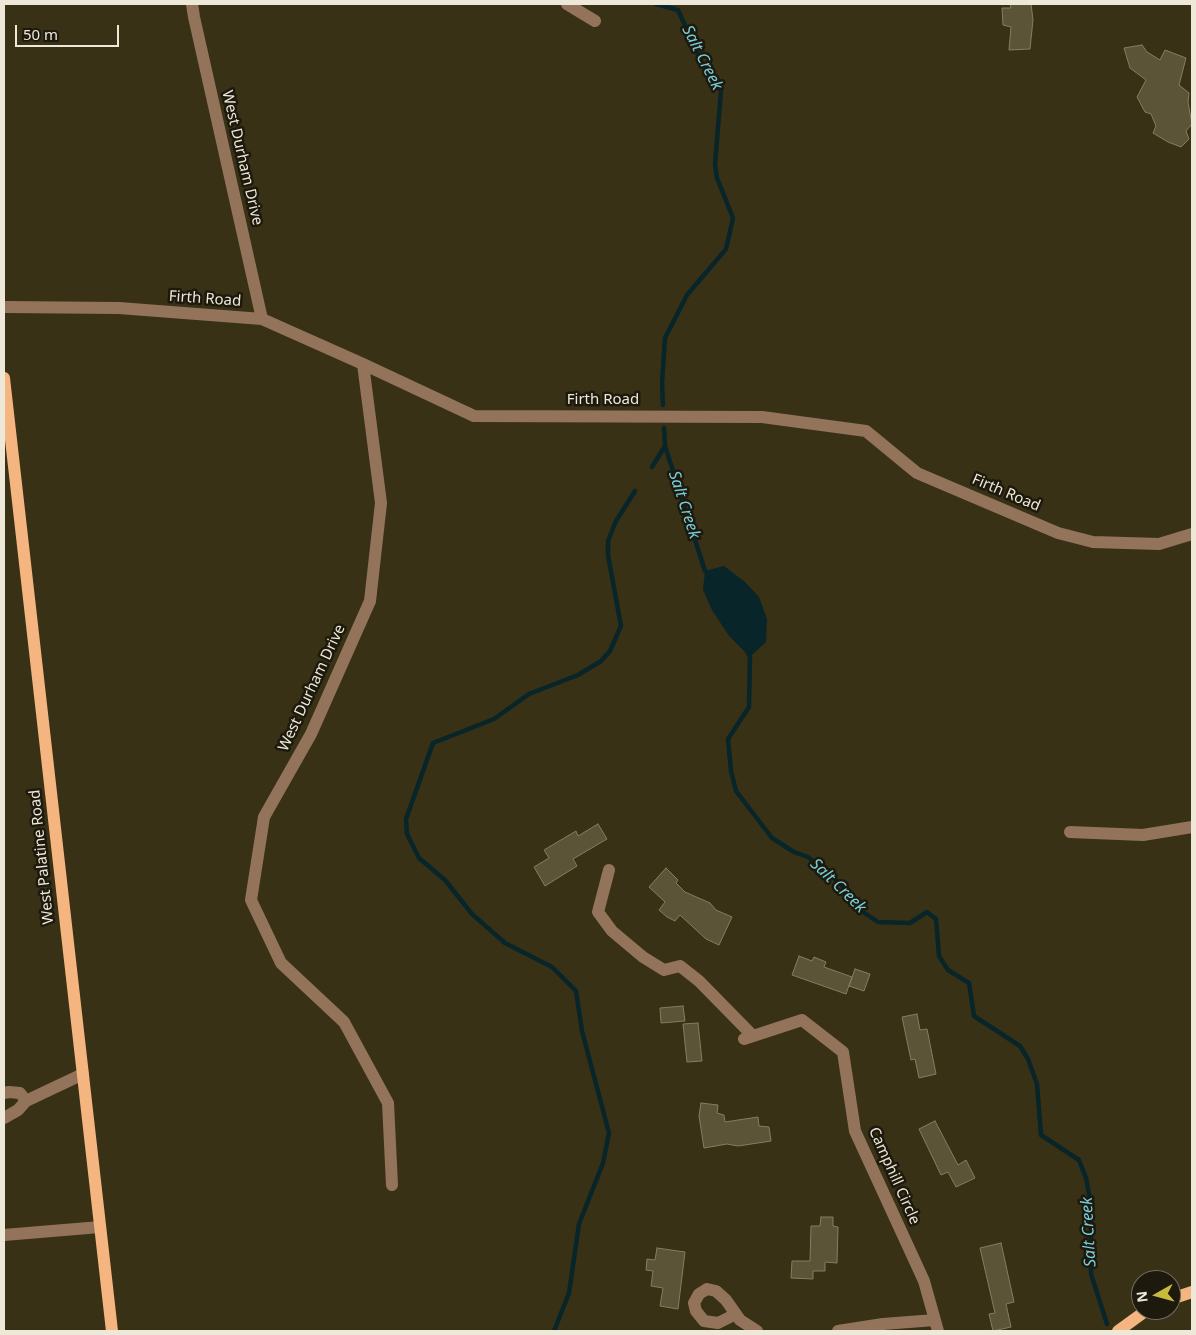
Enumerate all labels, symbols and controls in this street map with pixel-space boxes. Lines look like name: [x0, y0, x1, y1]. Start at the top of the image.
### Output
scale bar: [18, 15, 121, 47]
water label: Salt Creek: [678, 22, 726, 94]
text: 50 m: [23, 24, 58, 44]
street label: West Durham Drive: [218, 89, 266, 227]
street label: Firth Road: [168, 287, 242, 311]
street label: Firth Road: [567, 391, 639, 409]
water label: Salt Creek: [664, 469, 704, 541]
street label: Firth Road: [969, 471, 1043, 515]
street label: West Durham Drive: [275, 622, 349, 754]
street label: West Palatine Road: [26, 789, 58, 925]
water label: Salt Creek: [806, 855, 870, 917]
street label: Camphill Circle: [864, 1125, 924, 1227]
water label: Salt Creek: [1078, 1196, 1100, 1268]
north arrow: [1131, 1270, 1181, 1320]
text: N: [1131, 1290, 1152, 1304]

